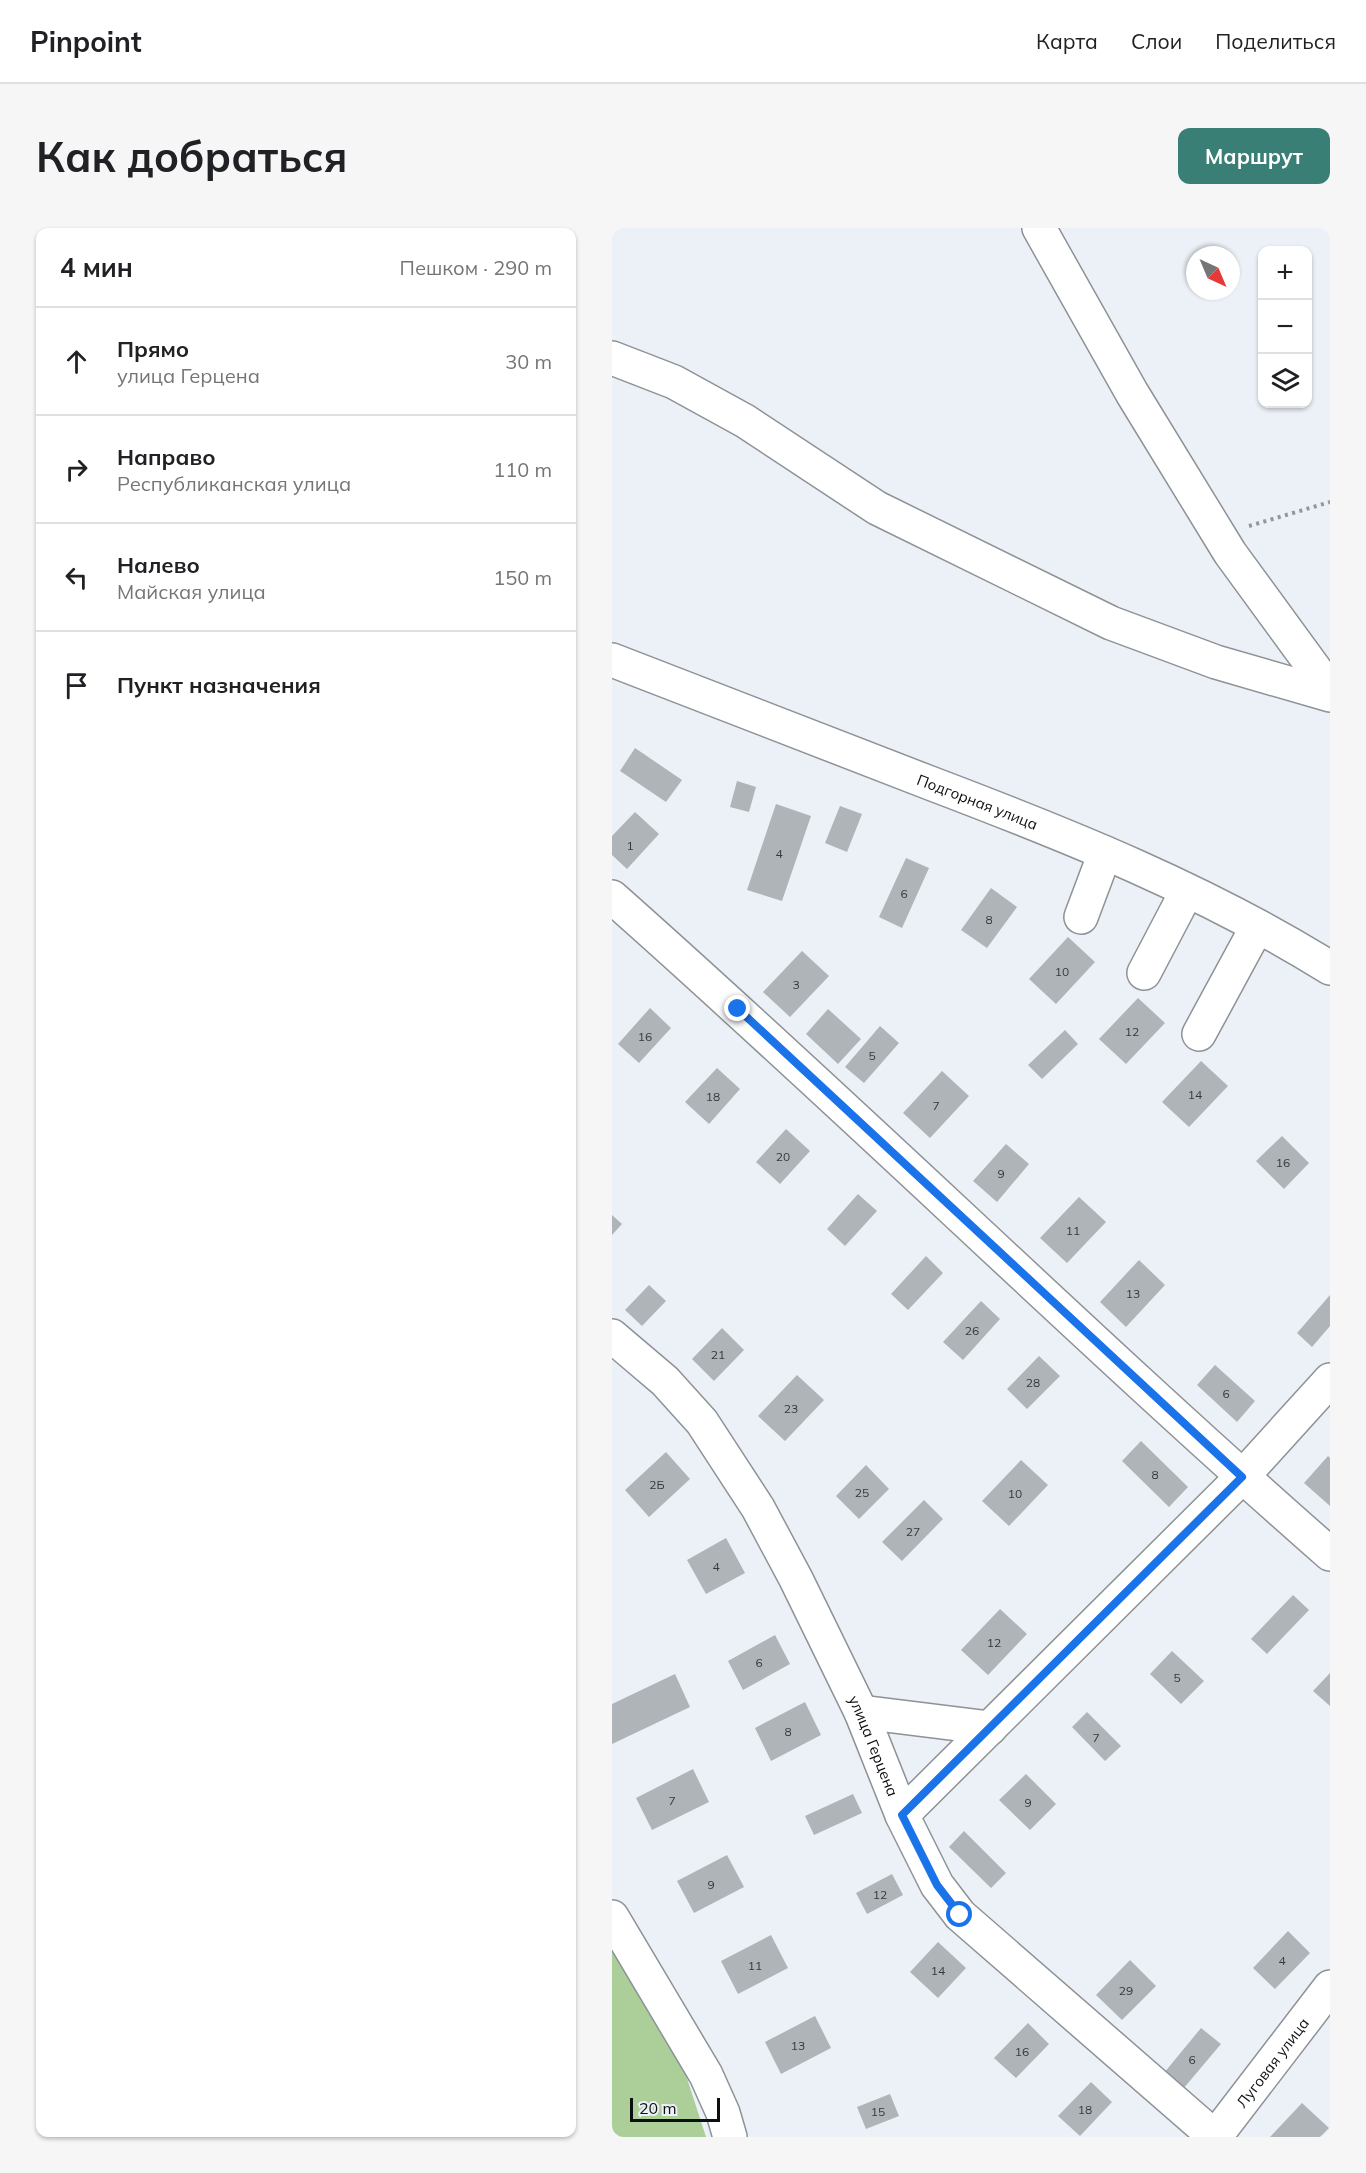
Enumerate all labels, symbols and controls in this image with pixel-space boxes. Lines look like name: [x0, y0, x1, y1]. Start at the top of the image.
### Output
text: Pinpoint: [30, 24, 142, 59]
text: Карта: [1036, 28, 1098, 54]
text: Слои: [1131, 28, 1182, 54]
text: Поделиться: [1215, 28, 1336, 54]
button: Маршрут: [1178, 128, 1330, 184]
text: Как добраться: [36, 130, 348, 183]
north arrow: [1186, 246, 1240, 300]
map controls: [1258, 246, 1312, 408]
button: +: [1258, 246, 1312, 300]
text: 4 мин: [60, 251, 133, 284]
text: Пешком · 290 m: [400, 255, 552, 280]
button: −: [1258, 300, 1312, 354]
text: Прямо: [117, 335, 189, 363]
icon: ahead: [60, 345, 93, 378]
text: 30 m: [505, 349, 552, 374]
button: layers: [1258, 354, 1312, 408]
text: улица Герцена: [117, 363, 260, 388]
text: Направо: [117, 443, 215, 471]
icon: right: [60, 453, 93, 486]
text: 110 m: [493, 457, 552, 482]
text: Республиканская улица: [117, 471, 351, 496]
text: Налево: [117, 551, 200, 579]
icon: left: [60, 561, 93, 594]
text: 150 m: [493, 565, 552, 590]
text: Майская улица: [117, 579, 266, 604]
icon: arrive: [60, 669, 93, 702]
text: Пункт назначения: [117, 671, 321, 699]
street label: Подгорная улица: [915, 769, 1041, 833]
house number: 1: [626, 838, 634, 853]
house number: 4: [775, 846, 783, 861]
house number: 6: [900, 886, 908, 901]
house number: 8: [985, 912, 993, 927]
house number: 10: [1055, 964, 1069, 979]
house number: 3: [792, 977, 800, 992]
route end: [724, 995, 750, 1021]
house number: 12: [1125, 1024, 1139, 1039]
house number: 16: [638, 1029, 652, 1044]
house number: 5: [868, 1048, 876, 1063]
house number: 14: [1188, 1087, 1202, 1102]
house number: 18: [706, 1089, 720, 1104]
house number: 7: [932, 1098, 940, 1113]
house number: 20: [776, 1149, 790, 1164]
house number: 16: [1276, 1155, 1290, 1170]
house number: 9: [997, 1166, 1005, 1181]
house number: 11: [1066, 1223, 1080, 1238]
house number: 13: [1126, 1286, 1140, 1301]
house number: 26: [965, 1323, 979, 1338]
house number: 21: [711, 1347, 725, 1362]
house number: 28: [1026, 1375, 1040, 1390]
house number: 6: [1222, 1386, 1230, 1401]
house number: 23: [784, 1401, 798, 1416]
house number: 8: [1151, 1467, 1159, 1482]
house number: 2Б: [649, 1477, 665, 1492]
house number: 25: [855, 1485, 869, 1500]
house number: 10: [1008, 1486, 1022, 1501]
house number: 27: [906, 1524, 920, 1539]
house number: 4: [712, 1559, 720, 1574]
house number: 12: [987, 1635, 1001, 1650]
house number: 6: [755, 1655, 763, 1670]
house number: 5: [1173, 1670, 1181, 1685]
street label: улица Герцена: [845, 1692, 903, 1799]
house number: 8: [784, 1724, 792, 1739]
house number: 7: [1092, 1730, 1100, 1745]
house number: 7: [668, 1793, 676, 1808]
house number: 9: [1024, 1795, 1032, 1810]
house number: 9: [707, 1877, 715, 1892]
house number: 12: [873, 1887, 887, 1902]
route start: [946, 1901, 972, 1927]
house number: 4: [1278, 1953, 1286, 1968]
house number: 11: [748, 1958, 762, 1973]
house number: 14: [931, 1963, 945, 1978]
house number: 29: [1119, 1983, 1133, 1998]
street label: Луговая улица: [1232, 2014, 1313, 2111]
house number: 13: [791, 2038, 805, 2053]
house number: 16: [1015, 2044, 1029, 2059]
house number: 6: [1188, 2052, 1196, 2067]
scale bar: [630, 2095, 720, 2122]
text: 20 m: [639, 2098, 676, 2118]
house number: 18: [1078, 2102, 1092, 2117]
house number: 15: [871, 2104, 885, 2119]

